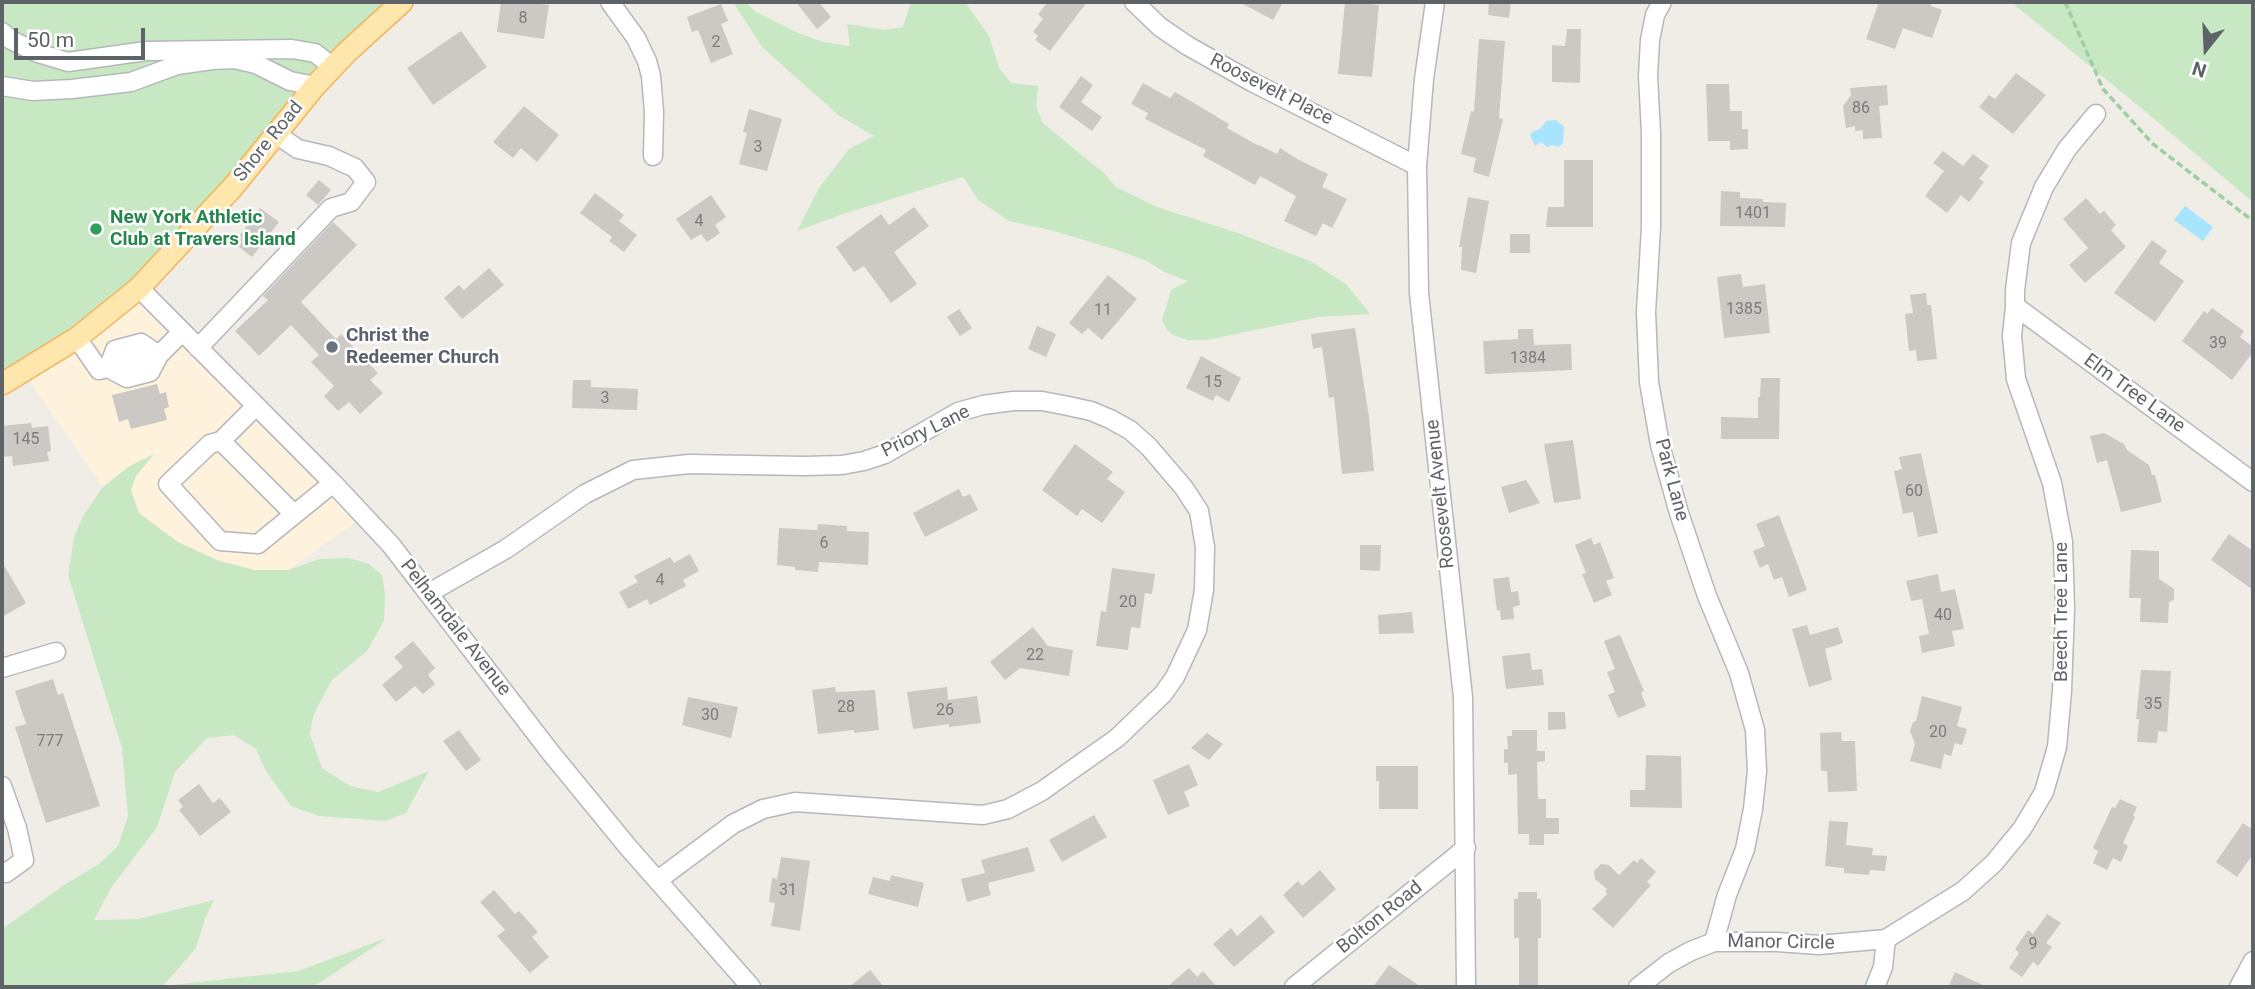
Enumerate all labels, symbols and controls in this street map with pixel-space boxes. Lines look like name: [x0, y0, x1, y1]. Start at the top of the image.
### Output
house number: 8: [519, 9, 527, 29]
scale bar: [18, 14, 149, 58]
north arrow: [2171, 14, 2241, 84]
text: 50 m: [27, 28, 74, 52]
house number: 2: [712, 33, 720, 53]
street label: Roosevelt Place: [1206, 49, 1336, 131]
text: N: [2189, 56, 2209, 82]
street label: Shore Road: [230, 97, 308, 187]
house number: 86: [1852, 99, 1870, 119]
house number: 3: [754, 138, 762, 158]
house number: 1401: [1735, 204, 1771, 224]
place label: New York Athletic Club at Travers Island: [110, 207, 296, 251]
house number: 4: [695, 212, 703, 232]
marker: New York Athletic Club at Travers Island: [88, 221, 104, 237]
house number: 1385: [1726, 300, 1762, 320]
house number: 11: [1094, 301, 1112, 321]
place label: Christ the Redeemer Church: [346, 325, 499, 369]
house number: 39: [2209, 334, 2227, 354]
marker: Christ the Redeemer Church: [324, 339, 340, 355]
house number: 1384: [1510, 349, 1546, 369]
street label: Elm Tree Lane: [2079, 350, 2189, 438]
house number: 15: [1204, 373, 1222, 393]
house number: 3: [601, 389, 609, 409]
street label: Priory Lane: [878, 401, 974, 463]
street label: Roosevelt Avenue: [1422, 418, 1460, 570]
house number: 145: [13, 430, 39, 450]
street label: Park Lane: [1649, 436, 1693, 524]
house number: 60: [1905, 482, 1923, 502]
house number: 6: [820, 534, 828, 554]
street label: Beech Tree Lane: [2051, 542, 2073, 682]
street label: Pelhamdale Avenue: [395, 555, 515, 701]
house number: 4: [656, 571, 664, 591]
house number: 20: [1119, 593, 1137, 613]
house number: 40: [1934, 606, 1952, 626]
house number: 22: [1026, 646, 1044, 666]
house number: 35: [2144, 695, 2162, 715]
house number: 28: [837, 698, 855, 718]
house number: 26: [936, 701, 954, 721]
house number: 30: [701, 706, 719, 726]
house number: 20: [1929, 723, 1947, 743]
house number: 777: [37, 732, 63, 752]
street label: Bolton Road: [1333, 877, 1427, 959]
house number: 31: [779, 881, 797, 901]
street label: Manor Circle: [1727, 931, 1835, 955]
house number: 9: [2029, 935, 2037, 955]

